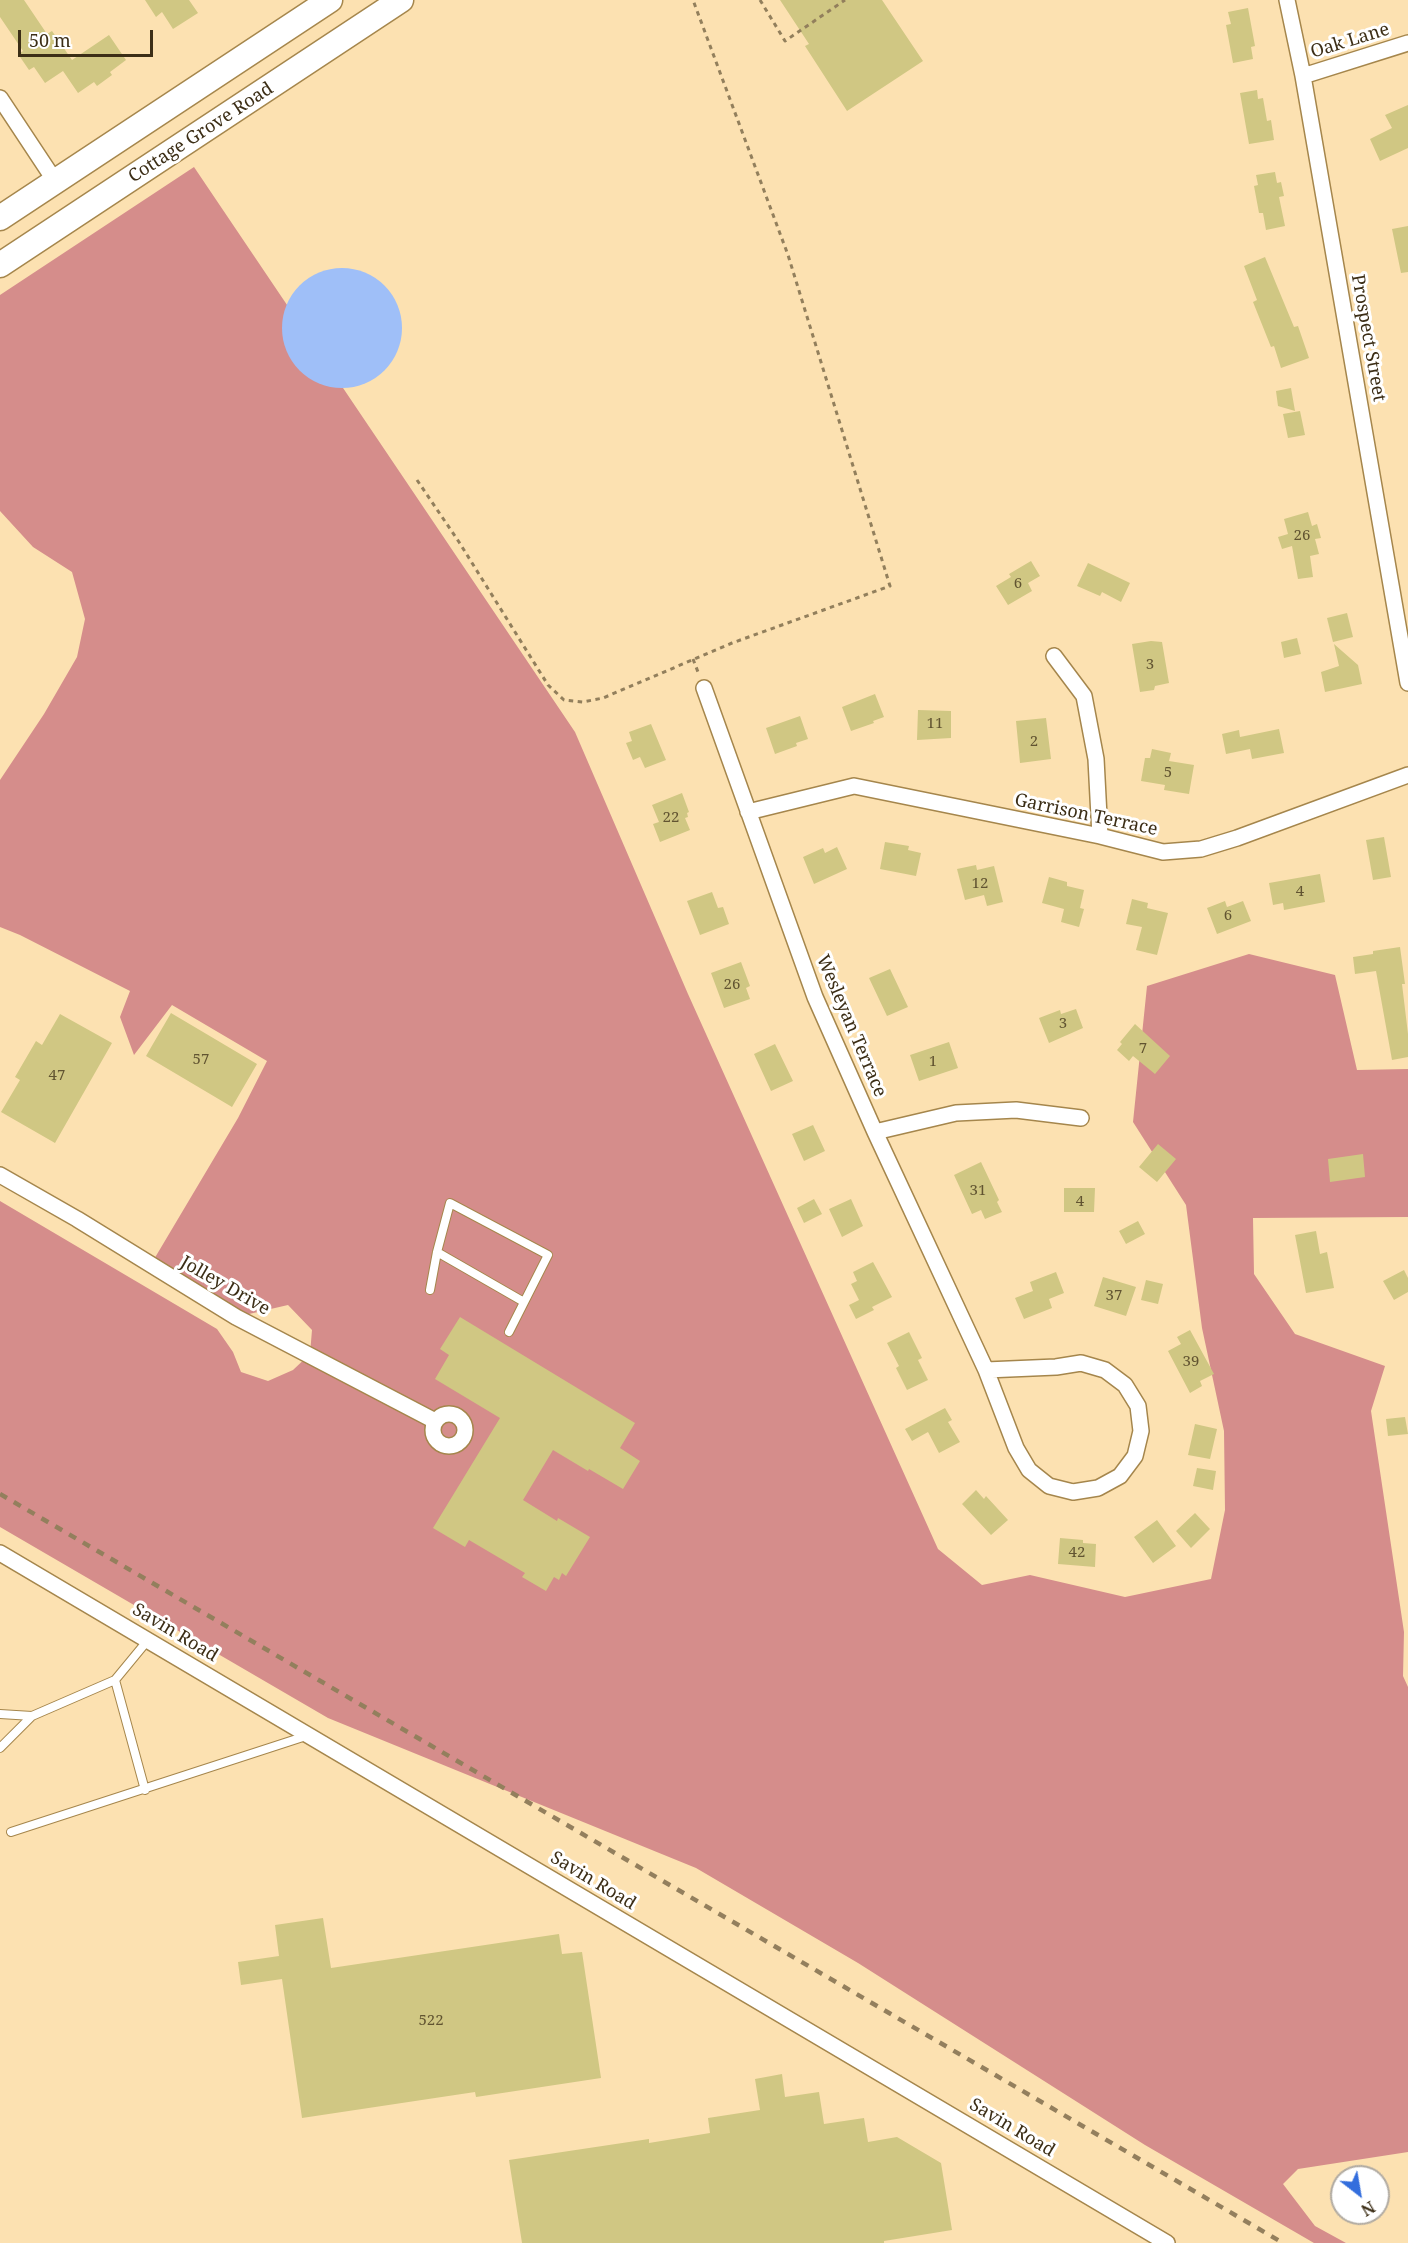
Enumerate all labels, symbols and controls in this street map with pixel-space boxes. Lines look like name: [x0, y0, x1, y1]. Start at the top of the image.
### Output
scale bar: [21, 18, 156, 56]
street label: Oak Lane: [1308, 19, 1392, 63]
text: 50 m: [29, 28, 71, 52]
street label: Cottage Grove Road: [125, 78, 277, 188]
street label: Prospect Street: [1346, 273, 1390, 403]
house number: 26: [1294, 527, 1310, 545]
house number: 6: [1014, 575, 1022, 593]
house number: 3: [1146, 656, 1154, 674]
house number: 11: [927, 715, 943, 733]
house number: 2: [1030, 733, 1038, 751]
house number: 5: [1164, 764, 1172, 782]
street label: Garrison Terrace: [1013, 789, 1159, 841]
house number: 22: [663, 809, 679, 827]
house number: 12: [972, 875, 988, 893]
house number: 4: [1296, 883, 1304, 901]
house number: 6: [1224, 907, 1232, 925]
street label: Wesleyan Terrace: [811, 952, 891, 1100]
house number: 26: [724, 976, 740, 994]
house number: 3: [1059, 1015, 1067, 1033]
house number: 7: [1139, 1040, 1147, 1058]
house number: 57: [193, 1051, 209, 1069]
house number: 1: [929, 1053, 937, 1071]
house number: 47: [49, 1067, 65, 1085]
house number: 31: [970, 1182, 986, 1200]
house number: 4: [1076, 1193, 1084, 1211]
street label: Jolley Drive: [176, 1252, 274, 1320]
house number: 37: [1106, 1287, 1122, 1305]
house number: 39: [1183, 1353, 1199, 1371]
house number: 42: [1069, 1544, 1085, 1562]
street label: Savin Road: [128, 1599, 222, 1667]
street label: Savin Road: [546, 1847, 640, 1915]
house number: 522: [418, 2012, 444, 2030]
street label: Savin Road: [965, 2094, 1059, 2162]
north arrow: [1330, 2165, 1390, 2225]
text: N: [1357, 2196, 1379, 2221]

